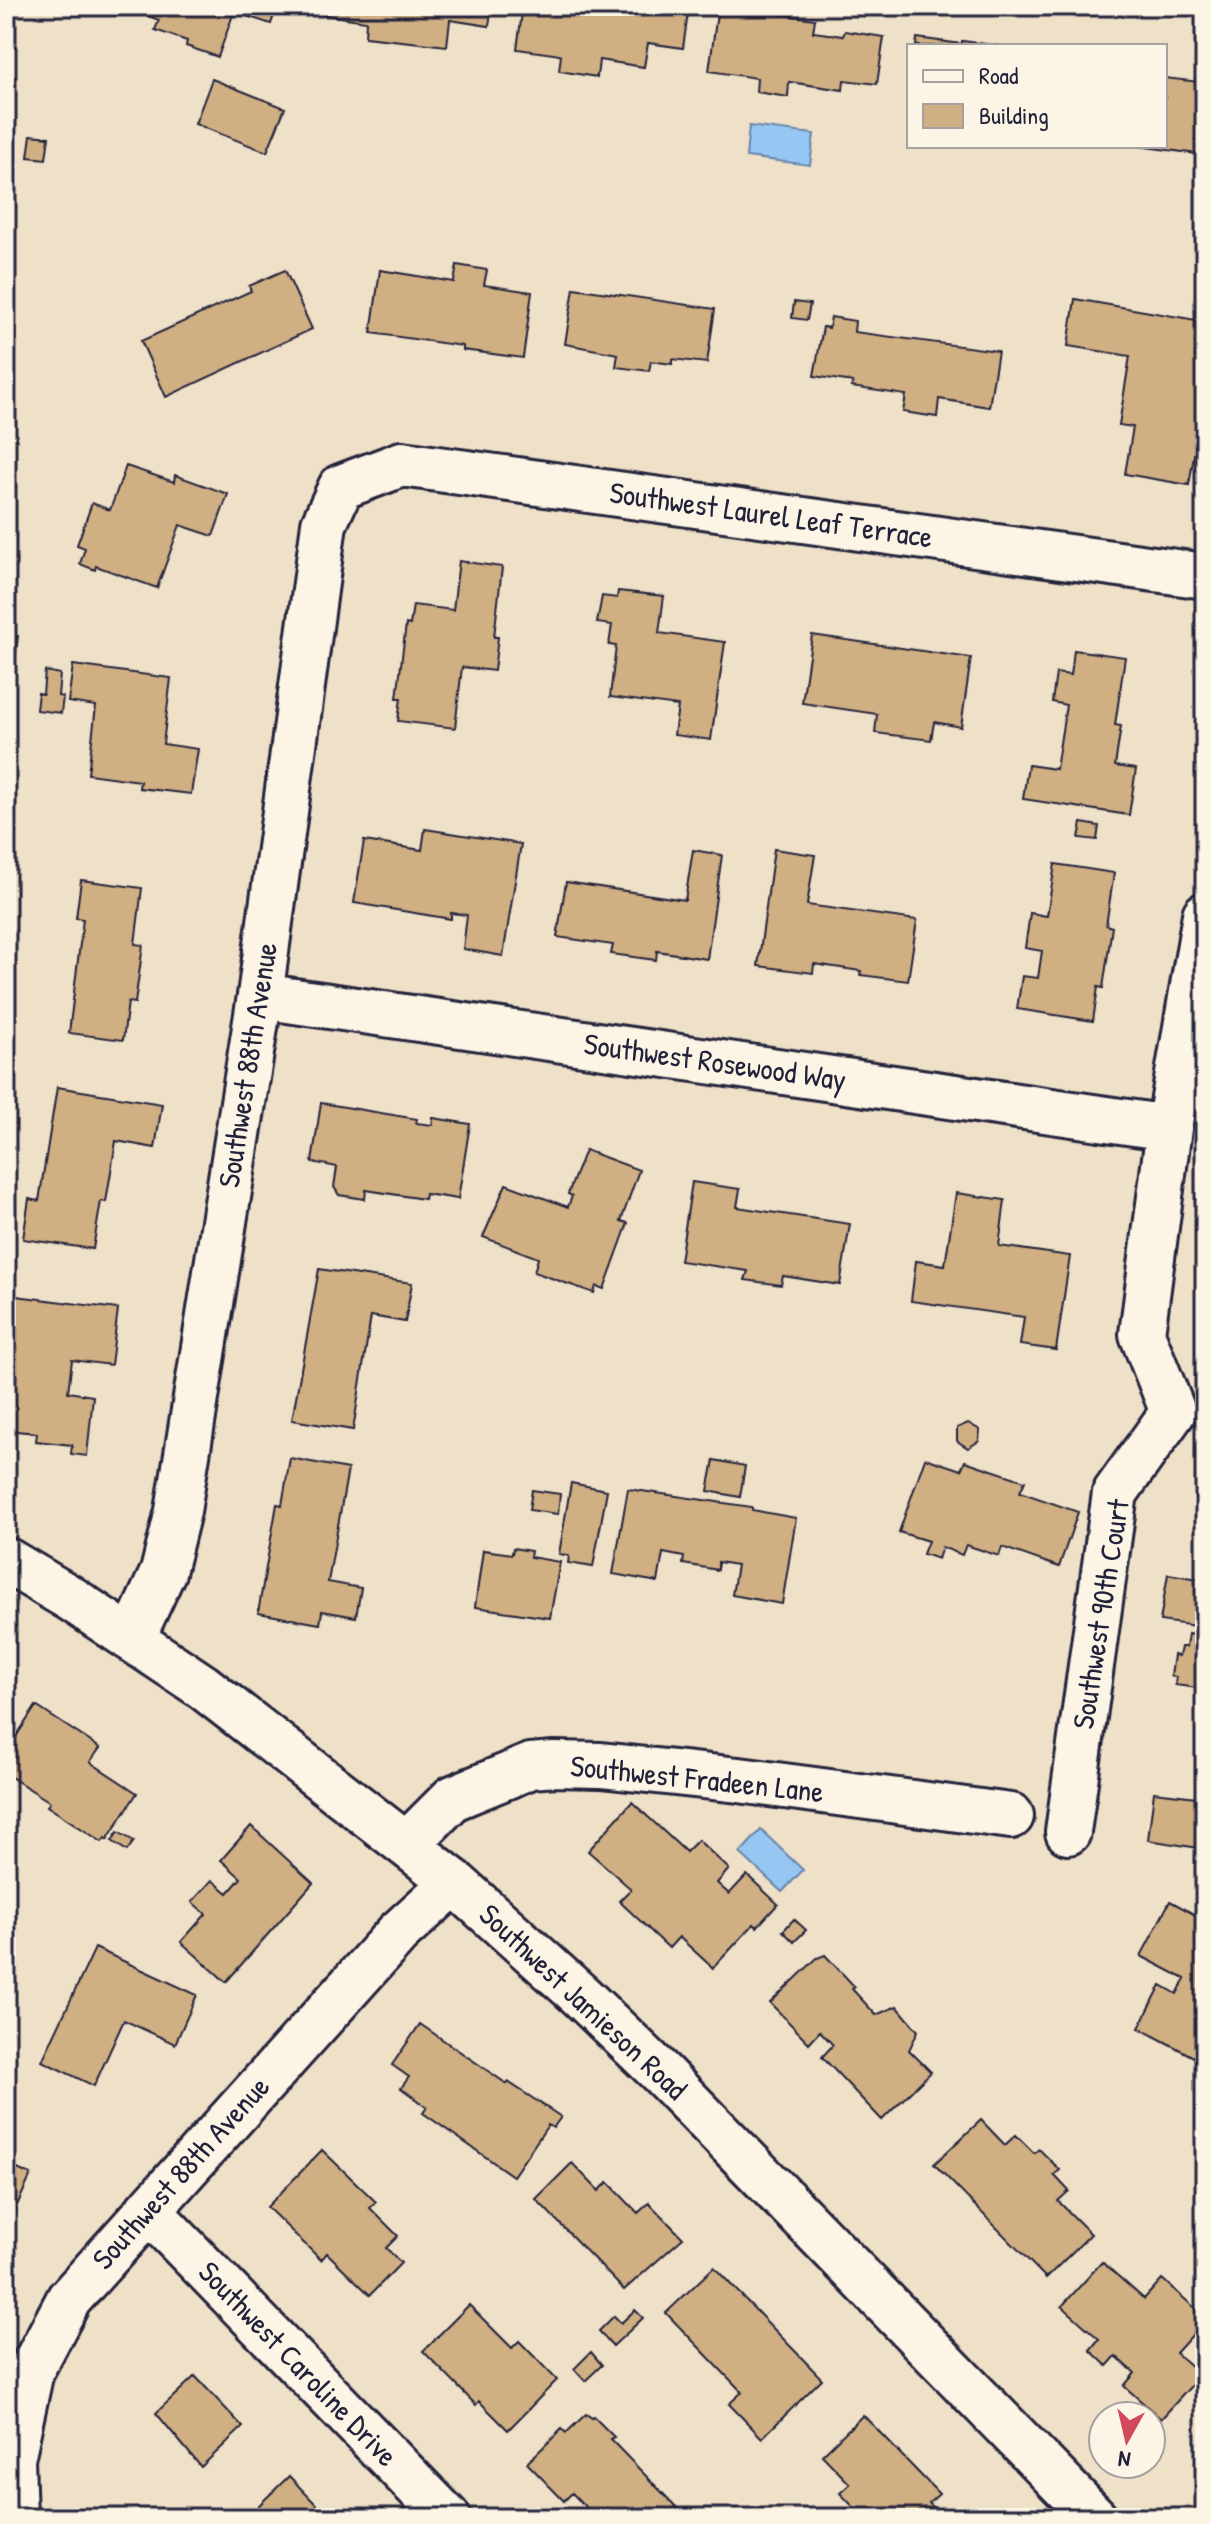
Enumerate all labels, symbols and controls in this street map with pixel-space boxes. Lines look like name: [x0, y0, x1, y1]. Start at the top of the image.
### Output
legend: [907, 44, 1167, 148]
text: Road: [979, 59, 1018, 91]
text: Building: [979, 99, 1049, 131]
street label: Southwest Laurel Leaf Terrace: [607, 472, 935, 556]
street label: Southwest 88th Avenue: [208, 940, 286, 1190]
street label: Southwest Rosewood Way: [582, 1023, 849, 1099]
street label: Southwest 90th Court: [1062, 1495, 1138, 1732]
street label: Southwest Fradeen Lane: [569, 1745, 826, 1811]
street label: Southwest Jamieson Road: [471, 1894, 696, 2108]
street label: Southwest 88th Avenue: [83, 2067, 278, 2278]
street label: Southwest Caroline Drive: [190, 2252, 407, 2475]
north arrow: [1087, 2400, 1167, 2480]
text: N: [1116, 2444, 1132, 2475]

